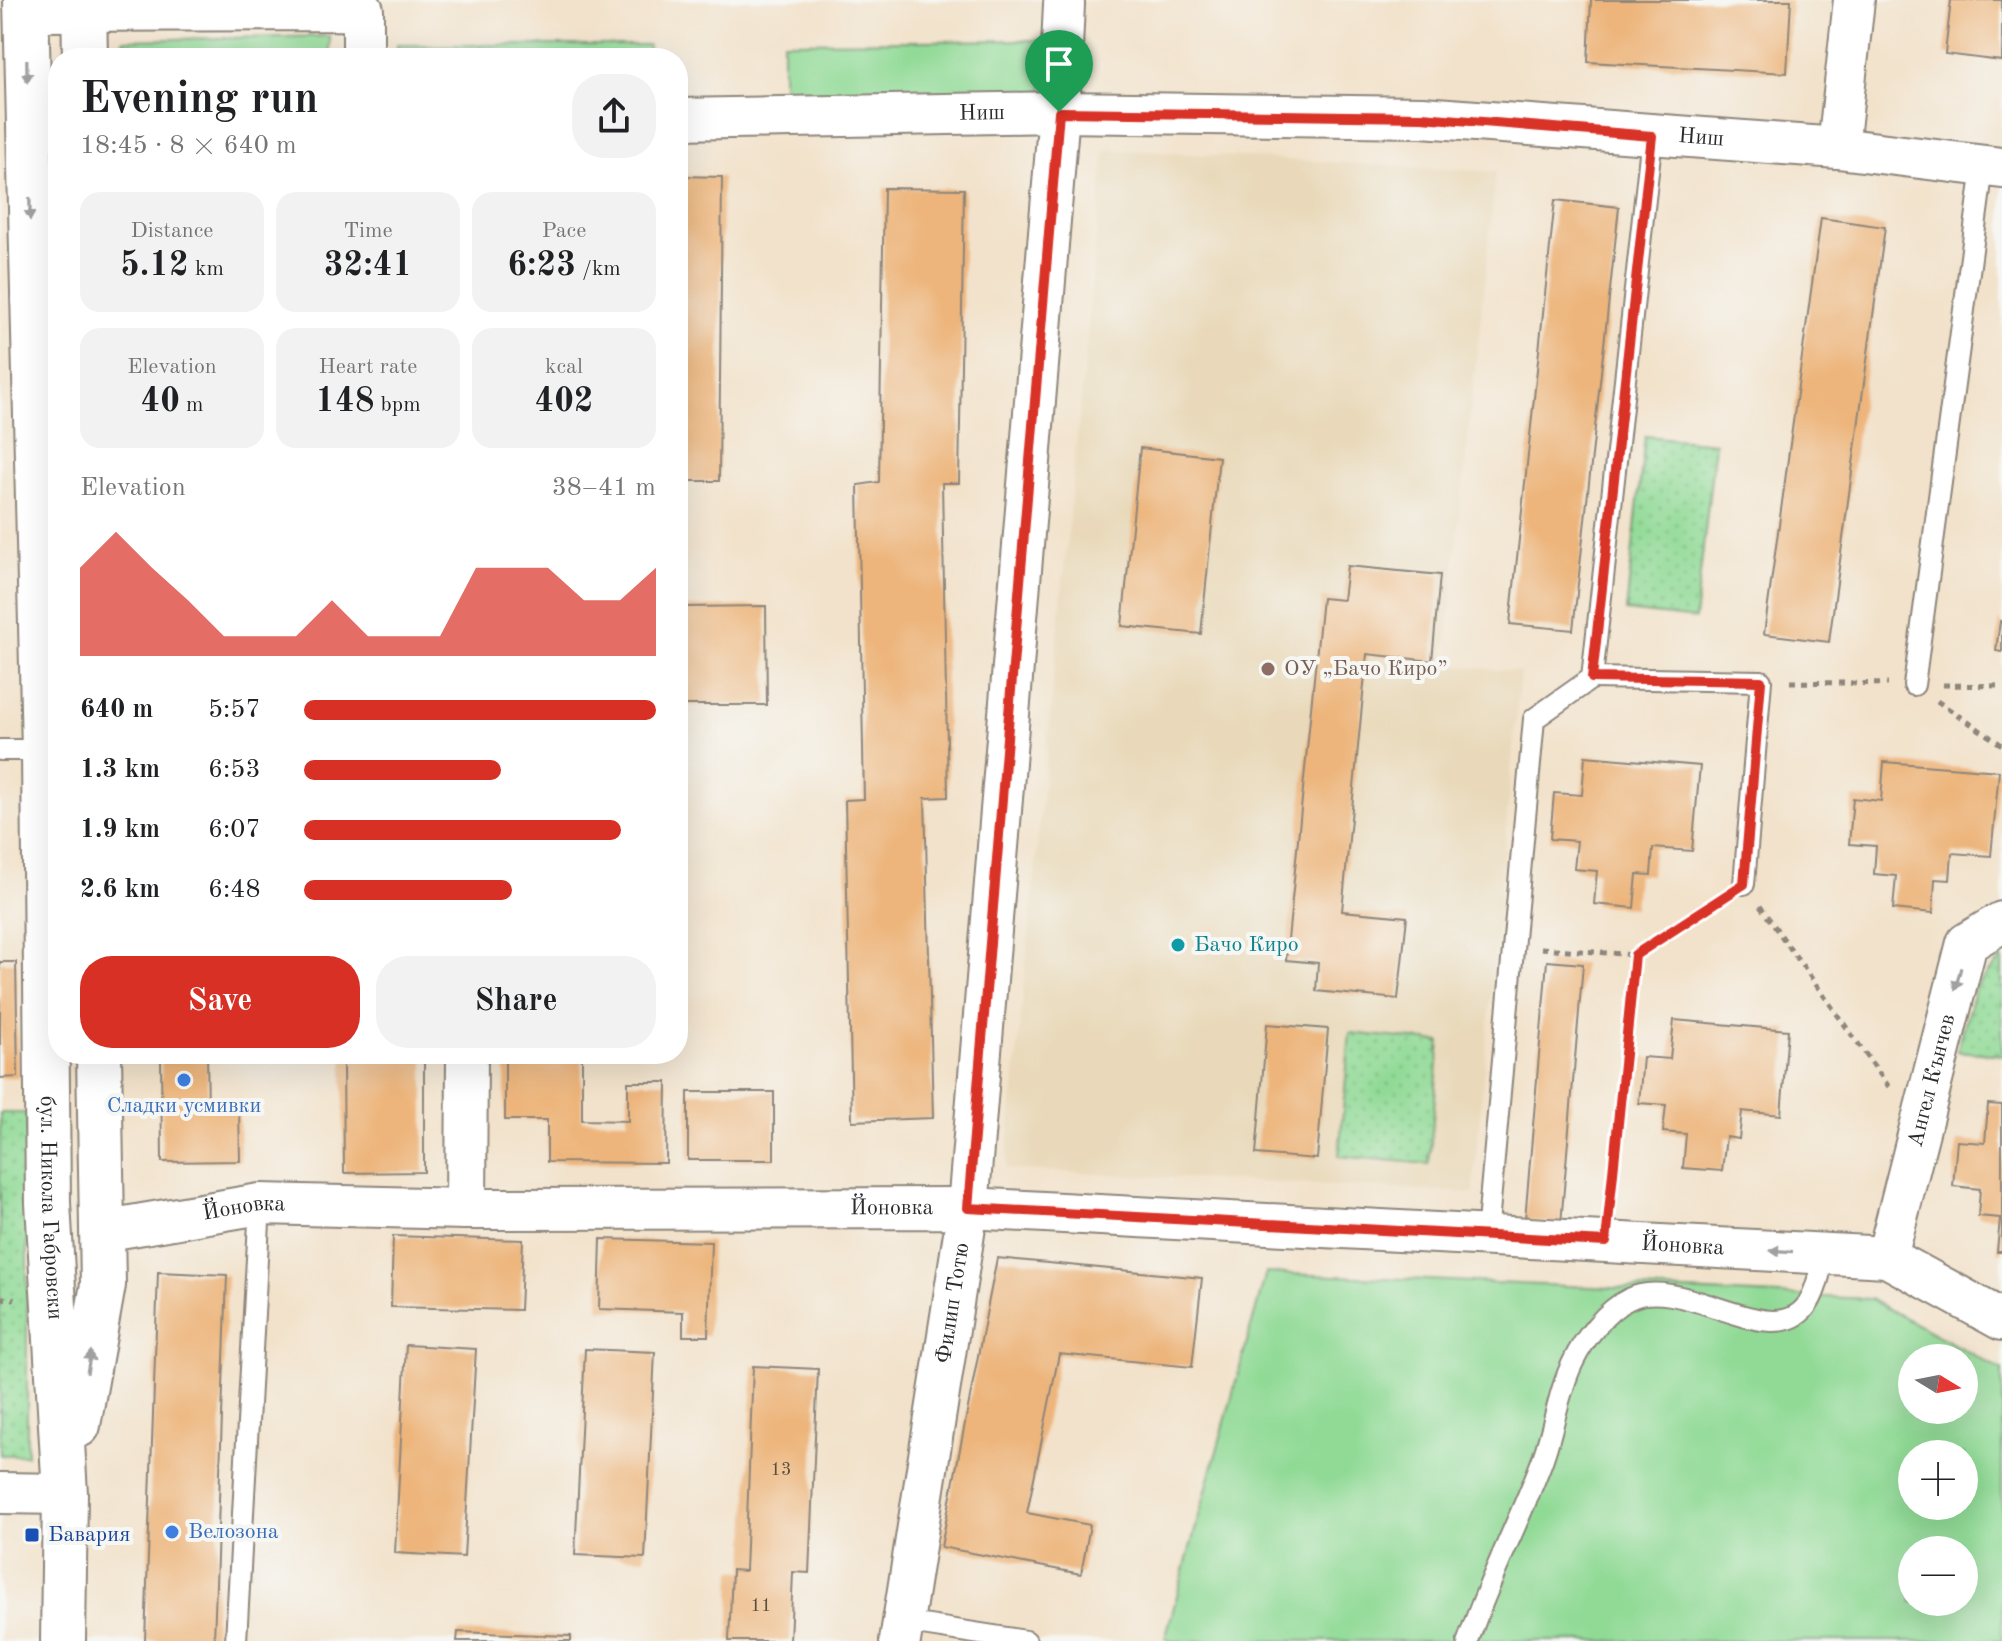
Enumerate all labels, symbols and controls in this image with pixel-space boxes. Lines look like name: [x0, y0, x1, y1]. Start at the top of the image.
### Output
pin: [1025, 30, 1093, 112]
icon: arrive: [1037, 42, 1081, 86]
one-way arrow: [21, 59, 33, 84]
button: share: [572, 74, 656, 158]
text: Evening run: [80, 78, 318, 122]
street label: Ниш: [959, 102, 1005, 125]
street label: Ниш: [1677, 125, 1725, 150]
text: 18:45 · 8 × 640 m: [80, 133, 297, 159]
one-way arrow: [24, 197, 36, 222]
text: Distance: [131, 220, 213, 242]
text: Time: [343, 220, 393, 242]
text: Pace: [542, 220, 586, 242]
text: 5.12: [120, 249, 189, 283]
text: 32:41: [324, 249, 412, 283]
text: 6:23: [507, 249, 576, 283]
text: km: [189, 258, 224, 280]
text: /km: [576, 258, 621, 280]
text: Elevation: [127, 356, 217, 378]
text: Heart rate: [319, 356, 417, 378]
text: kcal: [545, 356, 583, 378]
text: 40: [140, 385, 180, 419]
text: 148: [315, 385, 374, 419]
text: 402: [534, 385, 594, 419]
text: m: [180, 394, 204, 416]
text: bpm: [374, 394, 421, 416]
text: Elevation: [80, 475, 186, 501]
text: 38–41 m: [552, 475, 656, 501]
place label: ОУ „Бачо Киро”: [1284, 658, 1448, 680]
marker: ОУ „Бачо Киро”: [1259, 660, 1277, 678]
text: 640 m: [80, 697, 153, 723]
text: 5:57: [208, 697, 261, 723]
text: 1.3 km: [80, 757, 160, 783]
text: 6:53: [208, 757, 261, 783]
text: 1.9 km: [80, 817, 160, 843]
text: 6:07: [208, 817, 261, 843]
text: 2.6 km: [80, 877, 160, 903]
text: 6:48: [208, 877, 261, 903]
place label: Бачо Киро: [1194, 934, 1299, 956]
marker: Бачо Киро: [1169, 936, 1187, 954]
button: Save: [80, 956, 360, 1048]
button: Share: [376, 956, 656, 1048]
one-way arrow: [1951, 967, 1964, 992]
street label: Ангел Кънчев: [1904, 1012, 1959, 1149]
marker: Сладки усмивки: [175, 1071, 193, 1089]
place label: Сладки усмивки: [107, 1095, 261, 1117]
street label: бул. Никола Габровски: [36, 1096, 66, 1320]
street label: Йоновка: [200, 1193, 286, 1225]
street label: Йоновка: [850, 1193, 933, 1219]
street label: Йоновка: [1640, 1229, 1725, 1259]
street label: Филип Тотю: [933, 1241, 973, 1365]
one-way arrow: [1768, 1244, 1793, 1257]
north arrow: [1898, 1344, 1978, 1424]
map controls: [1898, 1344, 1978, 1616]
one-way arrow: [83, 1349, 95, 1374]
button: +: [1898, 1440, 1978, 1520]
house number: 13: [771, 1461, 791, 1479]
place label: Велозона: [188, 1521, 279, 1543]
marker: Велозона: [163, 1523, 181, 1541]
place label: Бавария: [48, 1524, 131, 1546]
marker: Бавария: [23, 1526, 41, 1544]
button: −: [1898, 1536, 1978, 1616]
house number: 11: [751, 1597, 771, 1615]

